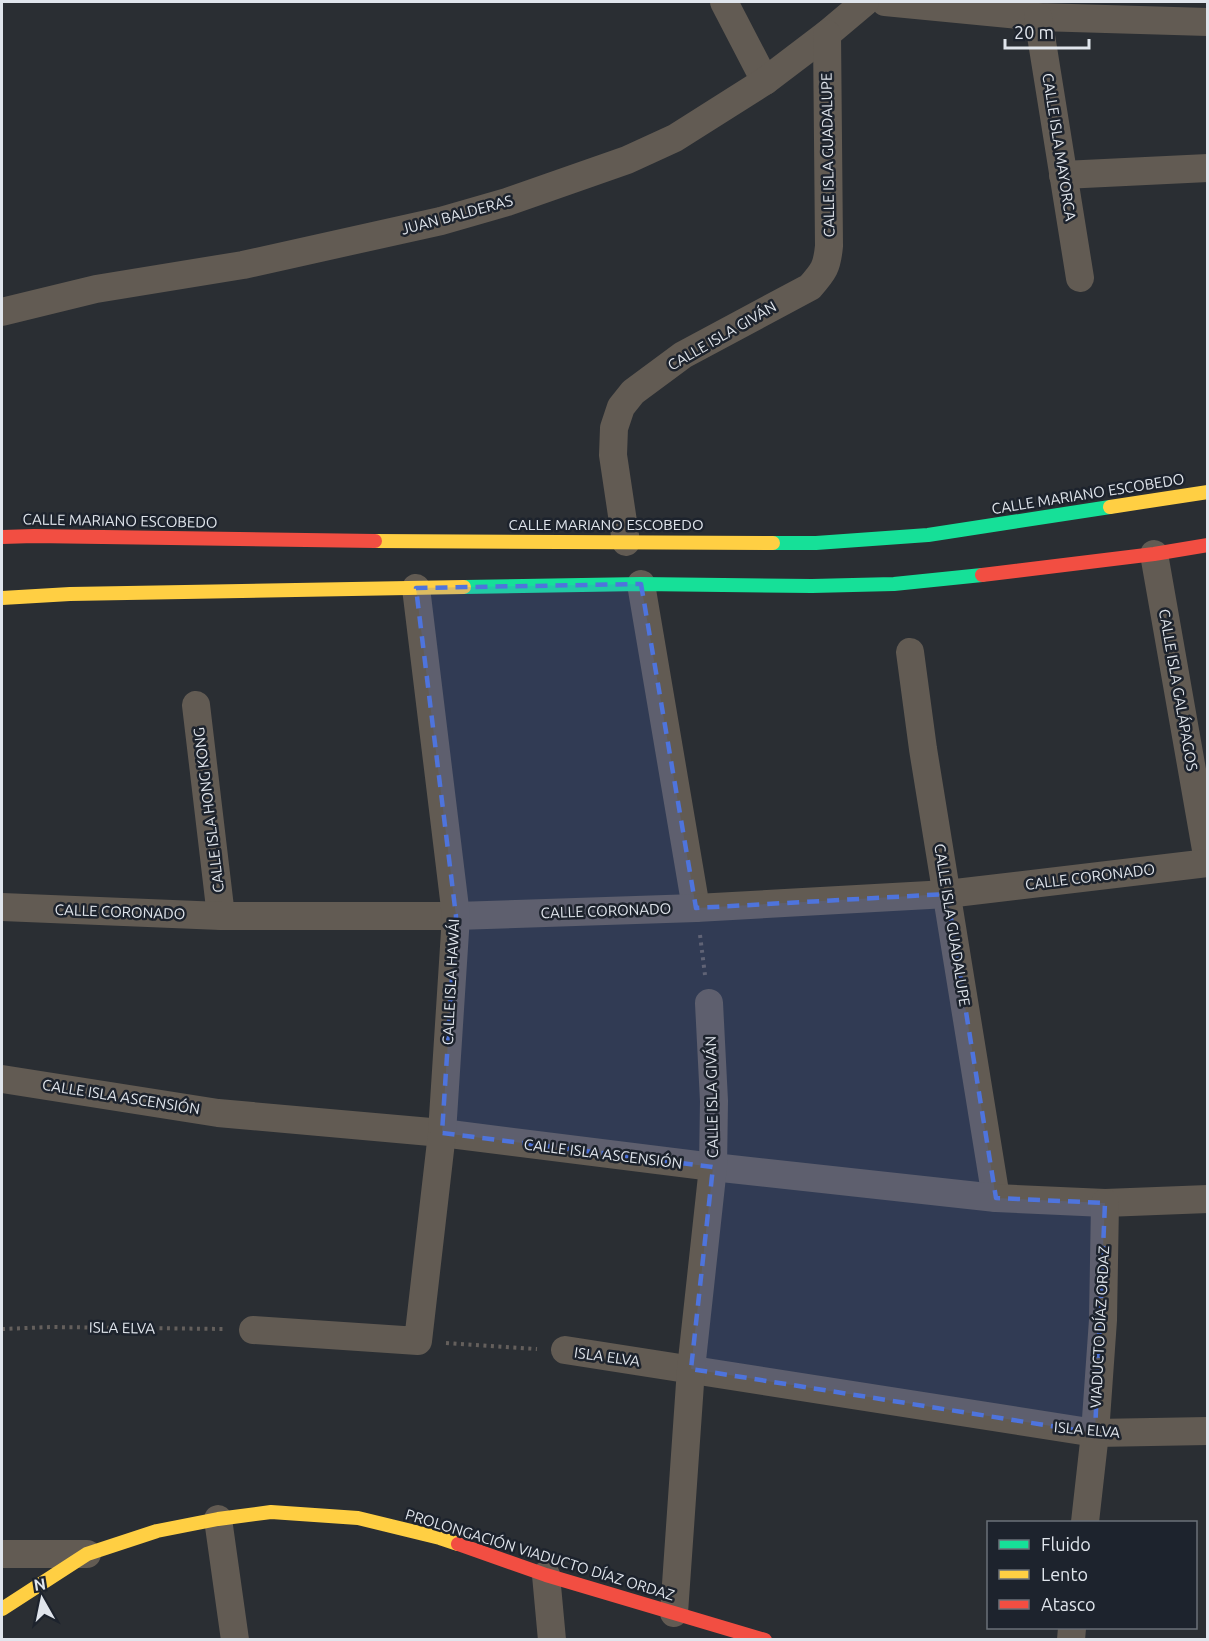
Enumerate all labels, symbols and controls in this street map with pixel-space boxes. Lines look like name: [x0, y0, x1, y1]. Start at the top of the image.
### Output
scale bar: [1005, 12, 1089, 50]
text: 20 m: [1014, 22, 1054, 42]
street label: CALLE ISLA MAYORCA: [1039, 72, 1080, 222]
street label: CALLE ISLA GUADALUPE: [818, 73, 837, 237]
street label: JUAN BALDERAS: [399, 191, 515, 238]
street label: CALLE ISLA GIVÁN: [665, 298, 779, 374]
street label: CALLE MARIANO ESCOBEDO: [990, 470, 1186, 517]
street label: CALLE MARIANO ESCOBEDO: [22, 510, 218, 531]
street label: CALLE MARIANO ESCOBEDO: [508, 516, 704, 533]
street label: CALLE ISLA GALÁPAGOS: [1156, 608, 1201, 772]
street label: CALLE ISLA HONG KONG: [190, 726, 227, 894]
street label: CALLE ISLA GUADALUPE: [931, 842, 974, 1008]
street label: CALLE CORONADO: [1024, 860, 1156, 893]
street label: CALLE CORONADO: [540, 900, 672, 921]
street label: CALLE CORONADO: [54, 901, 186, 922]
street label: CALLE ISLA HAWÁI: [439, 918, 462, 1046]
street label: CALLE ISLA GIVÁN: [702, 1036, 721, 1158]
street label: CALLE ISLA ASCENSIÓN: [41, 1076, 201, 1117]
street label: CALLE ISLA ASCENSIÓN: [523, 1135, 683, 1172]
street label: VIADUCTO DÍAZ ORDAZ: [1087, 1245, 1112, 1409]
street label: ISLA ELVA: [89, 1318, 155, 1337]
street label: ISLA ELVA: [573, 1343, 641, 1370]
street label: ISLA ELVA: [1053, 1418, 1121, 1441]
street label: PROLONGACIÓN VIADUCTO DÍAZ ORDAZ: [403, 1505, 677, 1604]
legend: [987, 1521, 1197, 1629]
text: Fluido: [1041, 1534, 1091, 1554]
text: Lento: [1041, 1564, 1088, 1584]
north arrow: [12, 1569, 72, 1629]
text: N: [32, 1574, 47, 1594]
text: Atasco: [1041, 1594, 1096, 1614]

